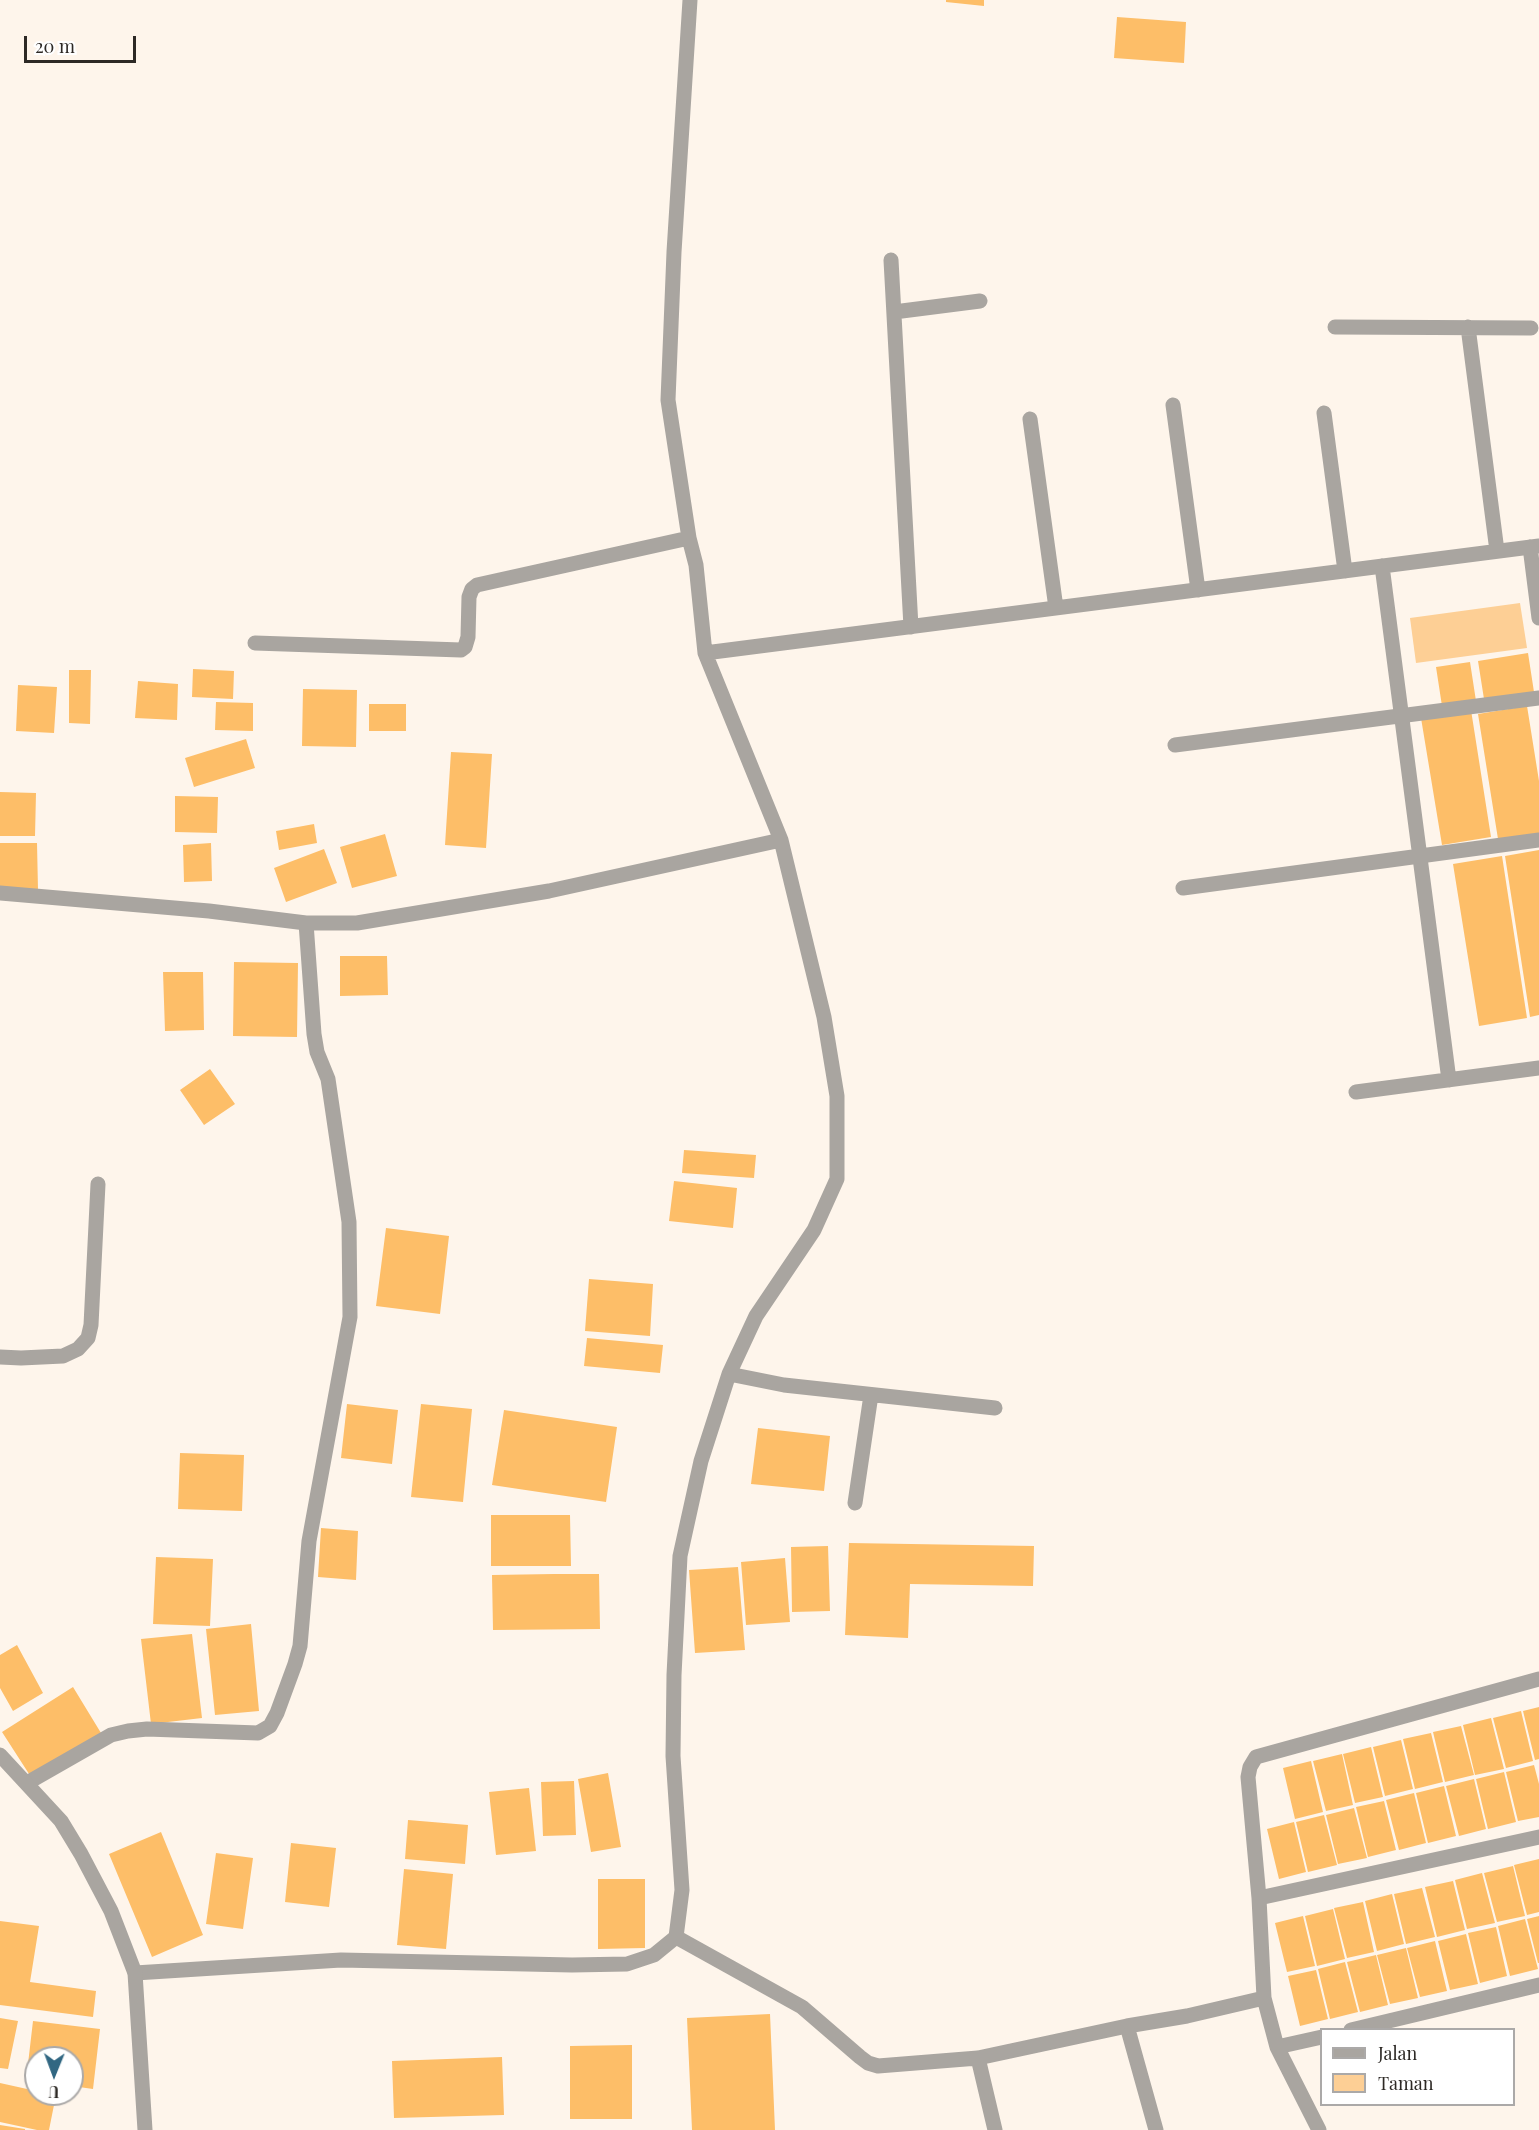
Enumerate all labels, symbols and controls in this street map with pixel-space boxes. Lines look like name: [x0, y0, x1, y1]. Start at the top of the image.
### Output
scale bar: [27, 24, 140, 62]
text: 20 m: [35, 34, 75, 58]
legend: [1320, 2028, 1515, 2106]
text: Jalan: [1378, 2041, 1417, 2065]
north arrow: [24, 2046, 84, 2106]
text: Taman: [1378, 2071, 1434, 2095]
text: U: [48, 2082, 59, 2103]

